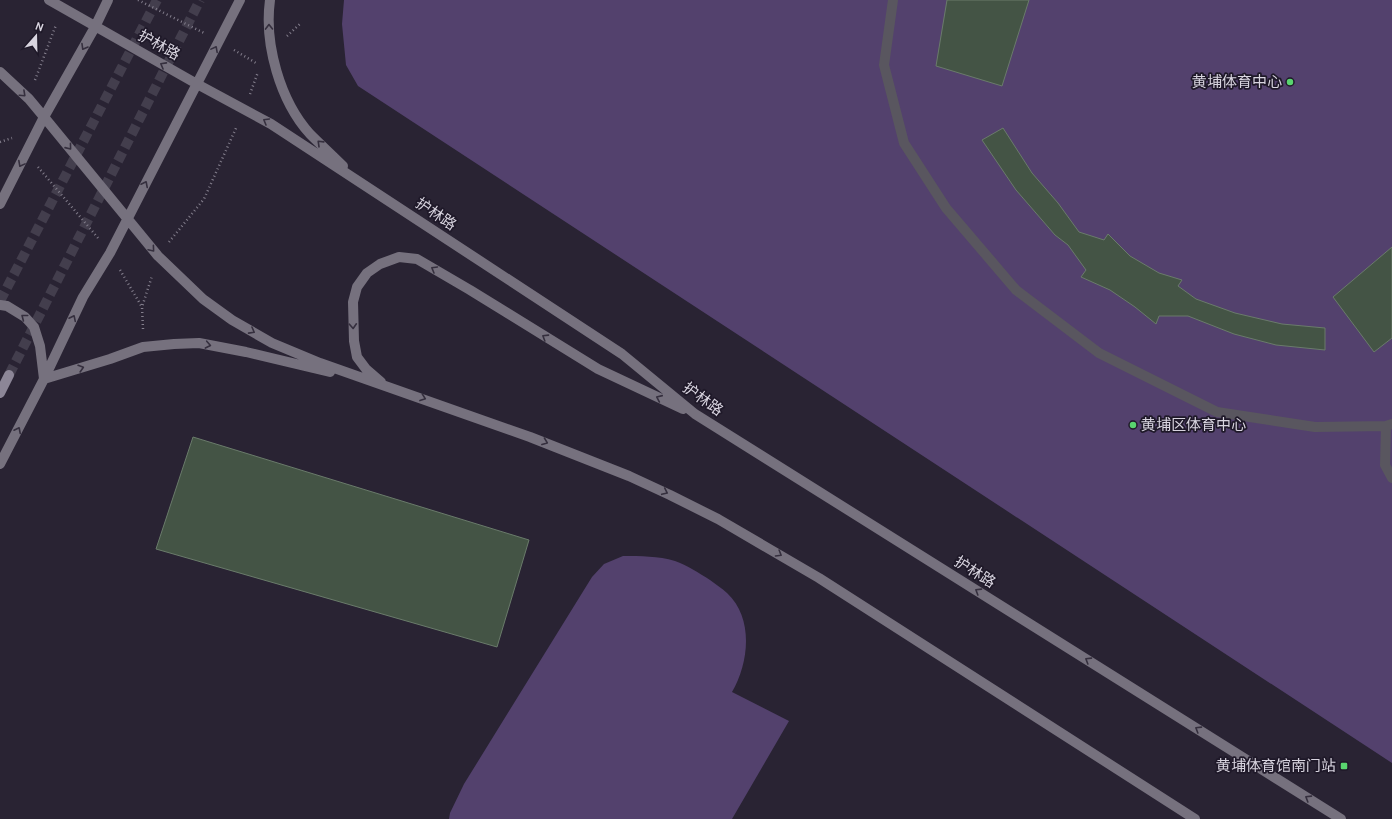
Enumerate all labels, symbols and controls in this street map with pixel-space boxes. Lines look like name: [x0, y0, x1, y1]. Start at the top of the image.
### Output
north arrow: [16, 16, 56, 56]
text: N: [33, 19, 45, 35]
one-way arrow: [265, 24, 273, 30]
street label: 护林路: [135, 26, 183, 64]
one-way arrow: [82, 43, 89, 50]
one-way arrow: [210, 46, 218, 54]
one-way arrow: [159, 62, 167, 69]
place label: 黄埔体育中心: [1192, 73, 1282, 91]
marker: 黄埔体育中心: [1285, 77, 1295, 87]
one-way arrow: [18, 89, 26, 96]
one-way arrow: [263, 119, 270, 126]
one-way arrow: [317, 140, 325, 148]
one-way arrow: [64, 143, 71, 150]
one-way arrow: [18, 160, 25, 168]
one-way arrow: [140, 181, 147, 189]
street label: 护林路: [412, 194, 460, 234]
one-way arrow: [148, 244, 155, 251]
one-way arrow: [431, 267, 438, 274]
one-way arrow: [21, 315, 28, 322]
one-way arrow: [68, 315, 76, 323]
one-way arrow: [349, 323, 357, 329]
one-way arrow: [248, 327, 255, 334]
one-way arrow: [542, 334, 549, 341]
one-way arrow: [205, 340, 211, 349]
one-way arrow: [78, 364, 85, 373]
street label: 护林路: [680, 378, 726, 420]
one-way arrow: [419, 394, 426, 402]
one-way arrow: [656, 395, 664, 403]
place label: 黄埔区体育中心: [1141, 416, 1246, 434]
marker: 黄埔区体育中心: [1128, 420, 1138, 430]
one-way arrow: [13, 426, 21, 434]
one-way arrow: [542, 438, 549, 446]
one-way arrow: [661, 487, 668, 495]
one-way arrow: [775, 550, 782, 557]
street label: 护林路: [951, 552, 999, 592]
one-way arrow: [975, 589, 982, 596]
one-way arrow: [1085, 658, 1092, 665]
one-way arrow: [1195, 727, 1202, 734]
place label: 黄埔体育馆南门站: [1216, 757, 1336, 775]
marker: 黄埔体育馆南门站: [1339, 761, 1349, 771]
one-way arrow: [1305, 796, 1312, 803]

